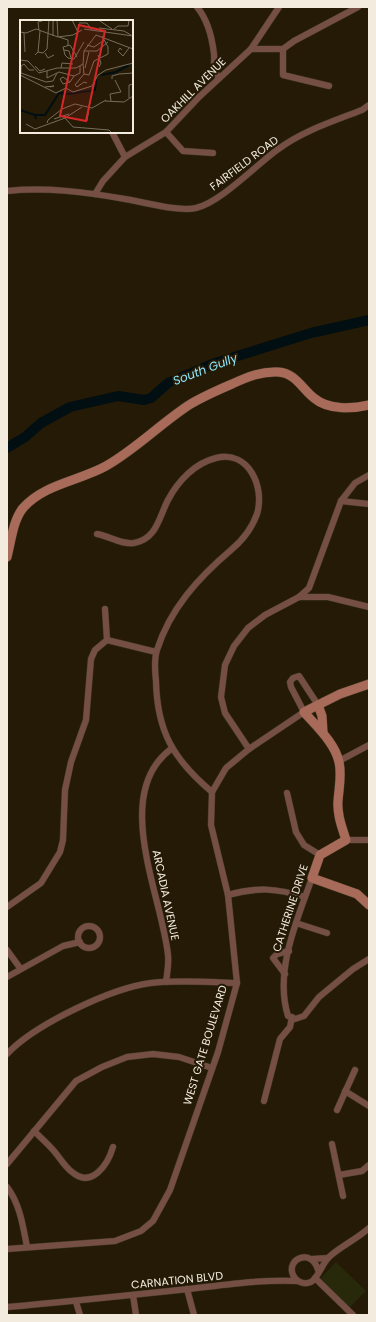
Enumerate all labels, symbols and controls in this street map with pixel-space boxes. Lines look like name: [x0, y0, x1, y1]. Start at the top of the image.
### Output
inset map: [20, 20, 133, 133]
street label: OAKHILL AVENUE: [157, 54, 229, 126]
street label: FAIRFIELD ROAD: [206, 132, 282, 194]
water label: South Gully: [170, 349, 241, 389]
street label: ARCADIA AVENUE: [149, 848, 183, 942]
street label: CATHERINE DRIVE: [268, 862, 312, 954]
street label: WEST GATE BOULEVARD: [179, 983, 231, 1107]
street label: CARNATION BLVD: [130, 1267, 224, 1293]

